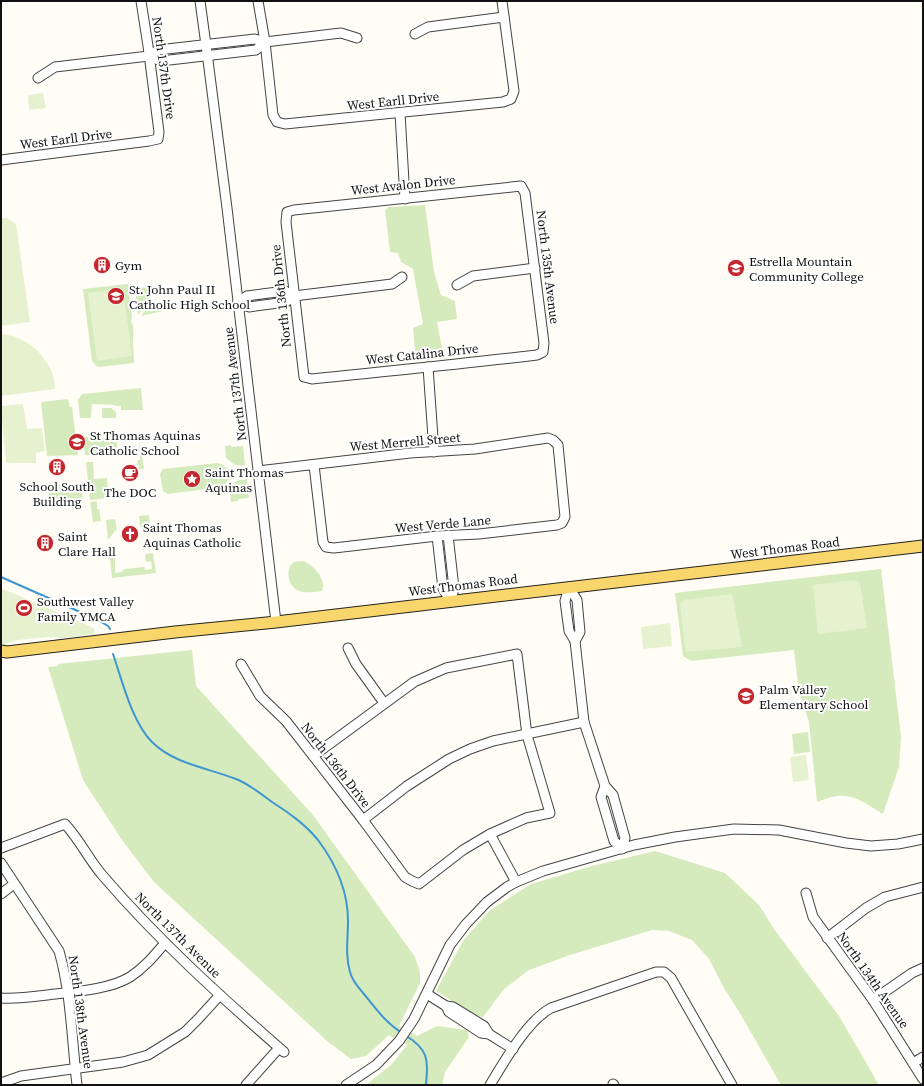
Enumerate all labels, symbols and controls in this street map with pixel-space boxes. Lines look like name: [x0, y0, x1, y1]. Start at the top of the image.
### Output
street label: North 137th Drive: [148, 16, 180, 121]
street label: West Earll Drive: [346, 88, 440, 114]
street label: West Earll Drive: [19, 125, 114, 153]
street label: West Avalon Drive: [350, 171, 457, 199]
street label: North 135th Avenue: [533, 209, 563, 325]
street label: North 136th Drive: [267, 243, 295, 348]
place label: Estrella Mountain Community College: [749, 253, 864, 285]
building icon: Gym: [92, 255, 112, 275]
place label: Gym: [115, 257, 143, 274]
school or university icon: Estrella Mountain Community College: [726, 258, 746, 278]
place label: St. John Paul II Catholic High School: [129, 281, 250, 313]
school or university icon: St. John Paul II Catholic High School: [106, 286, 126, 306]
street label: North 137th Avenue: [220, 326, 250, 442]
street label: West Catalina Drive: [365, 340, 480, 368]
place label: St Thomas Aquinas Catholic School: [90, 427, 201, 459]
street label: West Merrell Street: [349, 429, 462, 455]
school or university icon: St Thomas Aquinas Catholic School: [67, 432, 87, 452]
building icon: School South Building: [47, 457, 67, 477]
cafe icon: The DOC: [120, 463, 140, 483]
place label: Saint Thomas Aquinas: [205, 464, 284, 496]
place icon: Saint Thomas Aquinas: [182, 469, 202, 489]
place label: School South Building: [20, 478, 95, 510]
place label: The DOC: [104, 484, 156, 501]
street label: West Verde Lane: [394, 511, 492, 537]
place label: Saint Thomas Aquinas Catholic: [143, 519, 241, 551]
church icon: Saint Thomas Aquinas Catholic: [120, 524, 140, 544]
place label: Saint Clare Hall: [58, 528, 116, 560]
building icon: Saint Clare Hall: [35, 533, 55, 553]
street label: West Thomas Road: [729, 533, 841, 563]
street label: West Thomas Road: [407, 570, 519, 600]
place label: Southwest Valley Family YMCA: [37, 593, 134, 625]
sports icon: Southwest Valley Family YMCA: [14, 598, 34, 618]
place label: Palm Valley Elementary School: [759, 681, 868, 713]
school or university icon: Palm Valley Elementary School: [736, 686, 756, 706]
street label: North 136th Drive: [298, 719, 375, 811]
street label: North 137th Avenue: [131, 888, 225, 982]
street label: North 134th Avenue: [833, 928, 913, 1032]
street label: North 138th Avenue: [65, 954, 97, 1070]

